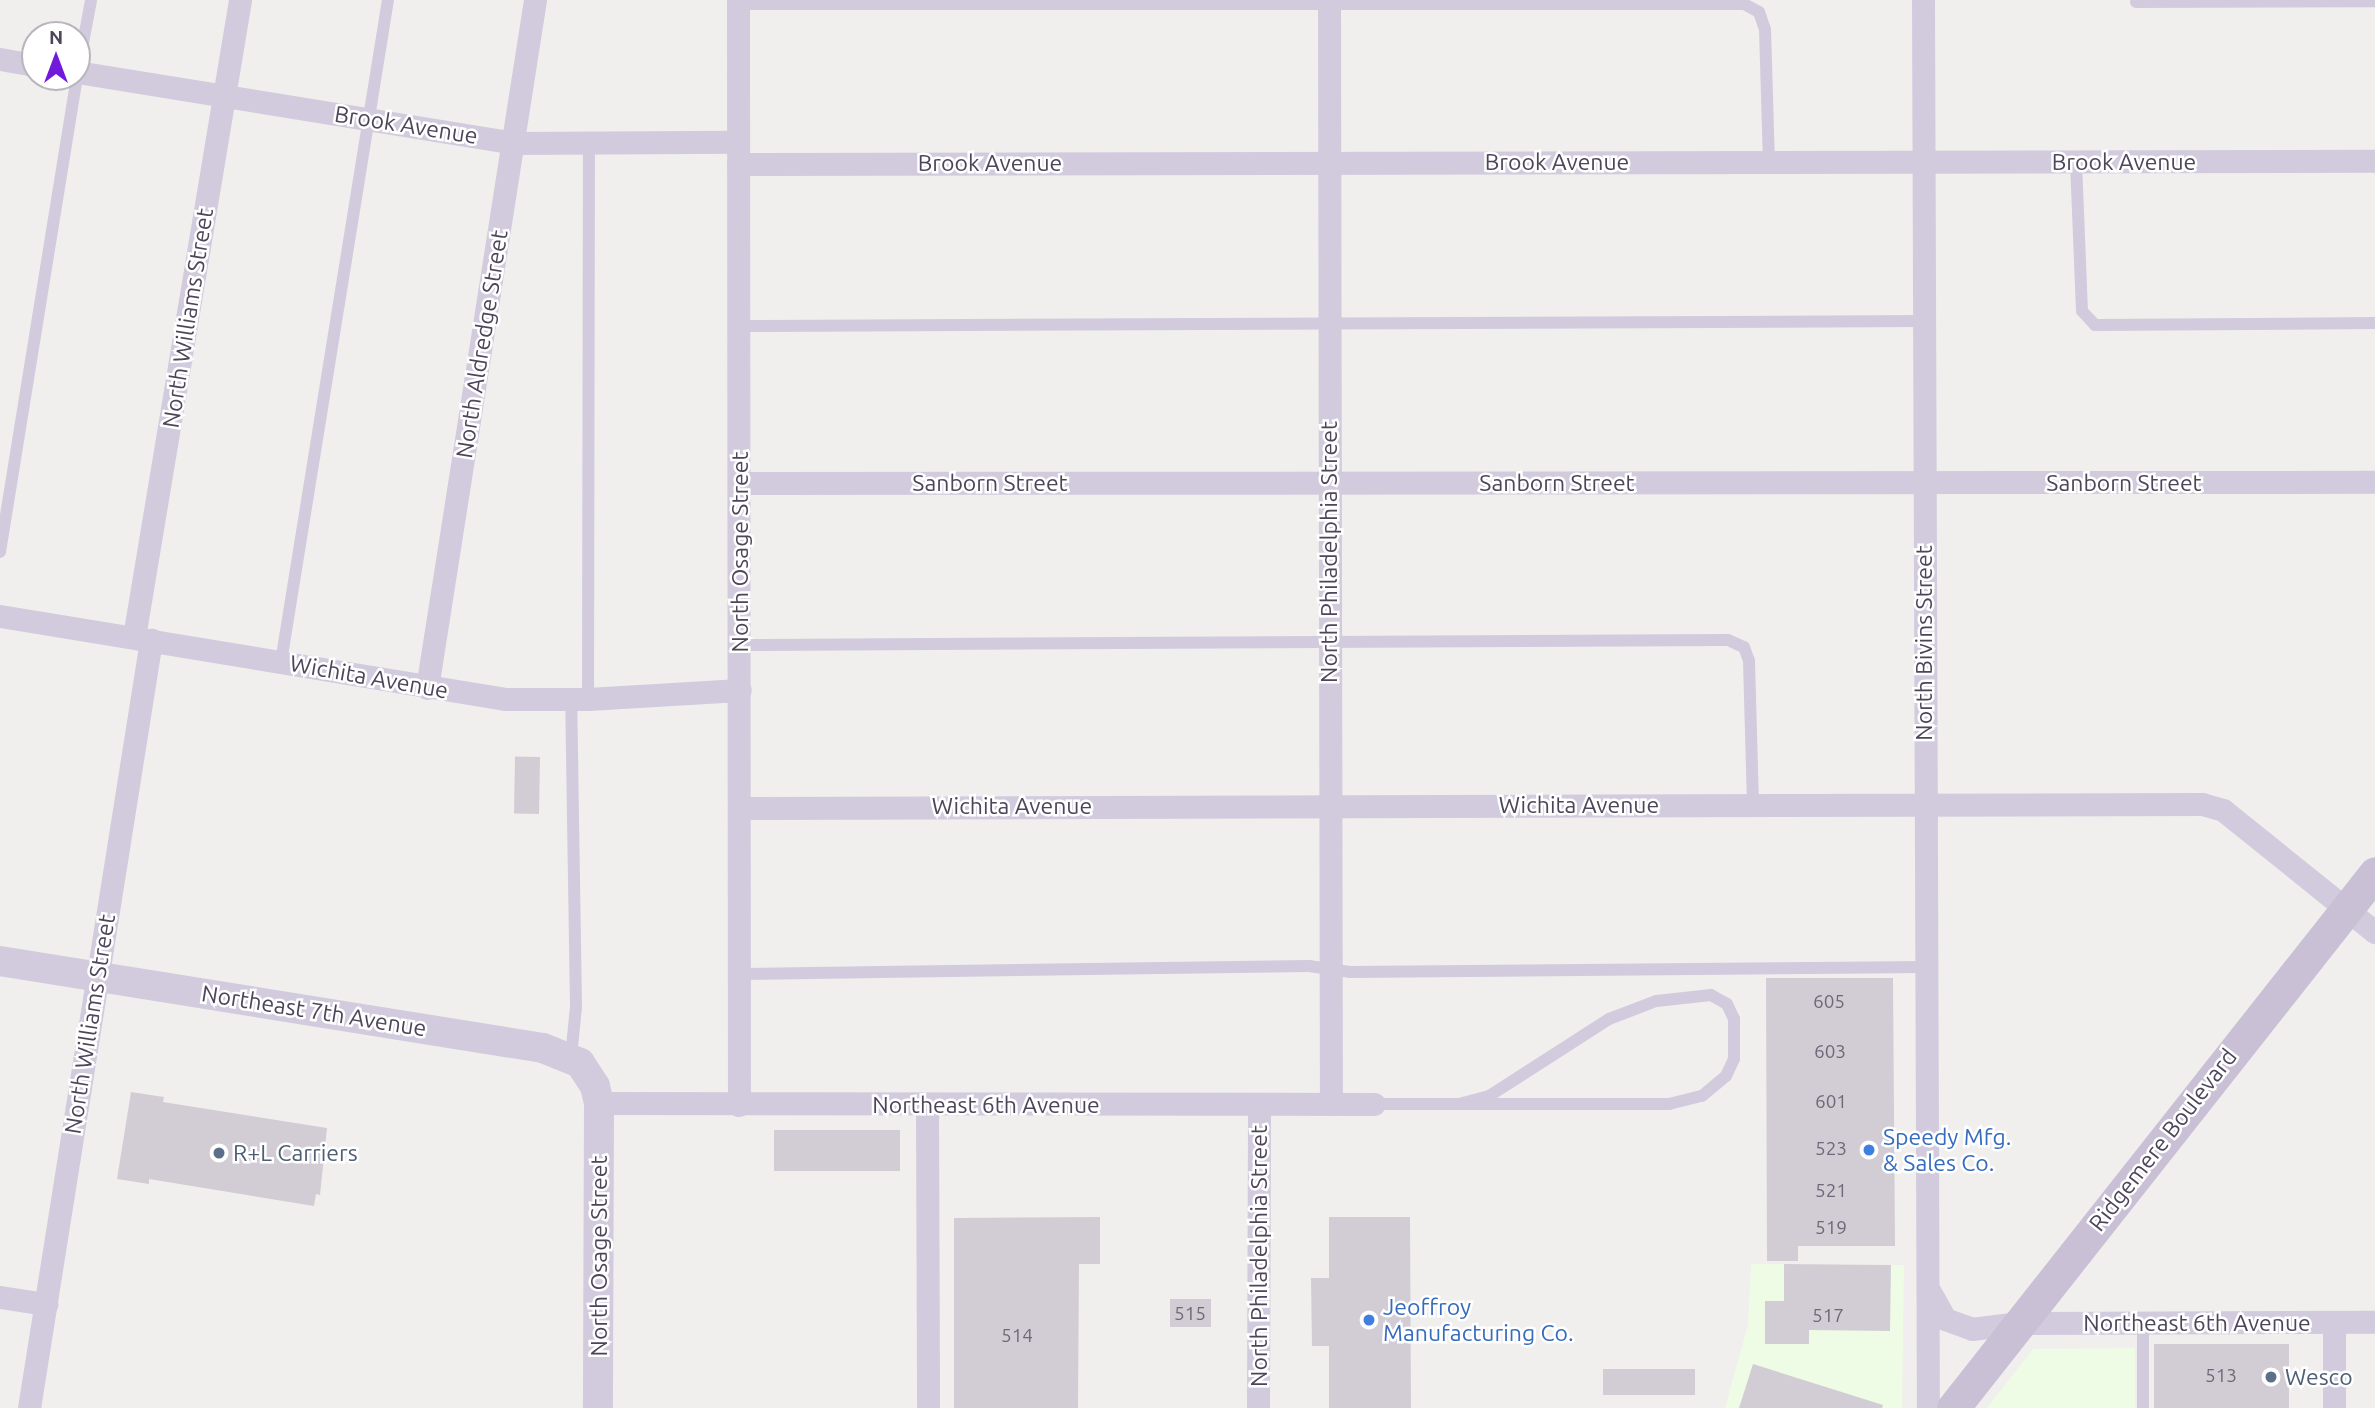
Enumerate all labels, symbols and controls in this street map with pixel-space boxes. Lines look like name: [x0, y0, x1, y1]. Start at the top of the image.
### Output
north arrow: [21, 21, 91, 91]
text: N: [49, 26, 63, 48]
street label: Brook Avenue: [332, 100, 480, 150]
street label: Brook Avenue: [1485, 148, 1629, 176]
street label: Brook Avenue: [2052, 148, 2196, 176]
street label: Brook Avenue: [918, 149, 1062, 177]
street label: North Williams Street: [157, 206, 219, 430]
street label: North Aldredge Street: [450, 228, 514, 460]
street label: North Philadelphia Street: [1315, 421, 1343, 683]
street label: North Osage Street: [726, 451, 754, 653]
street label: Sanborn Street: [912, 469, 1068, 497]
street label: Sanborn Street: [1479, 469, 1635, 497]
street label: Sanborn Street: [2046, 469, 2202, 497]
street label: North Bivins Street: [1910, 545, 1938, 741]
street label: Wichita Avenue: [288, 649, 450, 705]
street label: Wichita Avenue: [1499, 791, 1659, 819]
street label: Wichita Avenue: [932, 792, 1092, 820]
street label: North Williams Street: [59, 912, 121, 1136]
street label: Northeast 7th Avenue: [200, 980, 428, 1042]
house number: 605: [1813, 991, 1845, 1013]
house number: 603: [1814, 1041, 1846, 1063]
street label: Ridgemere Boulevard: [2083, 1043, 2243, 1237]
street label: Northeast 6th Avenue: [872, 1091, 1100, 1119]
house number: 601: [1815, 1091, 1847, 1113]
place label: Speedy Mfg. & Sales Co.: [1883, 1123, 2011, 1177]
street label: North Philadelphia Street: [1245, 1125, 1273, 1387]
house number: 523: [1815, 1138, 1847, 1160]
place label: R+L Carriers: [233, 1139, 358, 1167]
marker: Speedy Mfg. & Sales Co.: [1861, 1142, 1877, 1158]
marker: R+L Carriers: [211, 1145, 227, 1161]
street label: North Osage Street: [585, 1155, 613, 1357]
house number: 521: [1815, 1180, 1847, 1202]
house number: 519: [1815, 1217, 1847, 1239]
place label: Jeoffroy Manufacturing Co.: [1383, 1293, 1574, 1347]
house number: 515: [1174, 1303, 1206, 1325]
house number: 517: [1812, 1305, 1844, 1327]
street label: Northeast 6th Avenue: [2083, 1309, 2311, 1337]
marker: Jeoffroy Manufacturing Co.: [1361, 1312, 1377, 1328]
house number: 514: [1001, 1325, 1033, 1347]
place label: Wesco: [2285, 1363, 2353, 1391]
house number: 513: [2205, 1365, 2237, 1387]
marker: Wesco: [2263, 1369, 2279, 1385]

